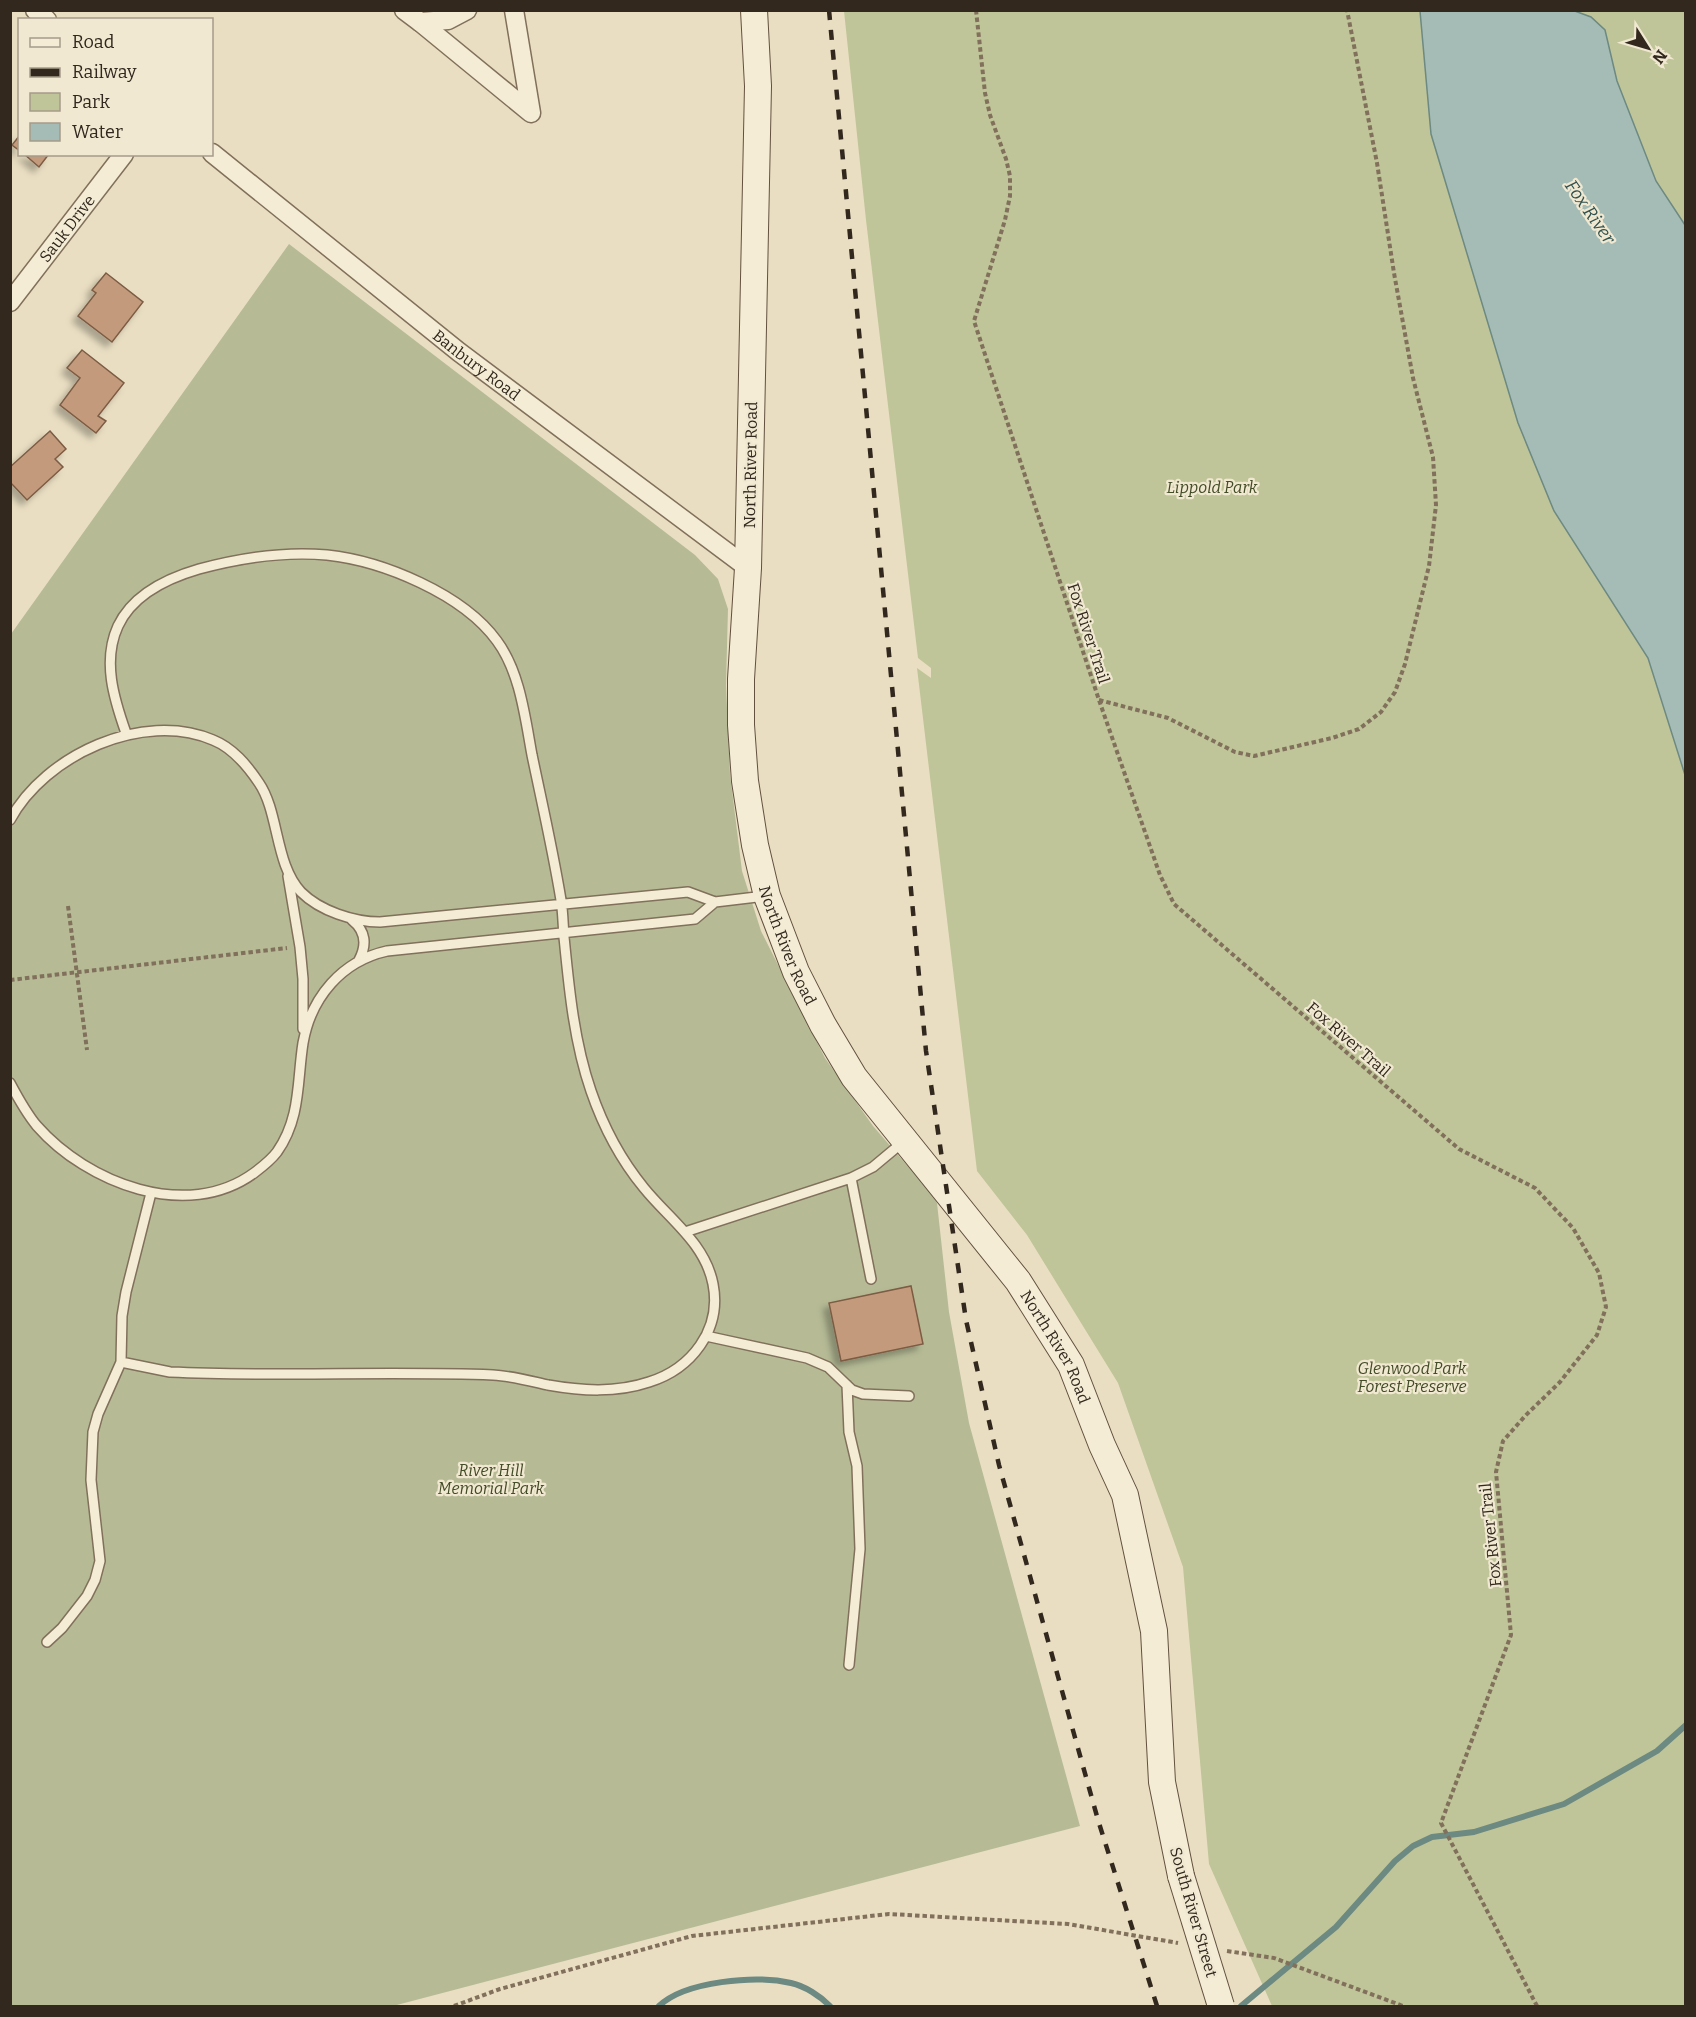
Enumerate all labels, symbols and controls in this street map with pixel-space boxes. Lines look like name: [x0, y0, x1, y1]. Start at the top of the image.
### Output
legend: [18, 18, 213, 156]
north arrow: [1618, 18, 1678, 78]
text: Road: [72, 31, 115, 53]
text: N: [1648, 46, 1671, 67]
text: Railway: [72, 61, 137, 83]
text: Park: [72, 91, 111, 113]
text: Water: [72, 121, 123, 143]
water label: Fox River: [1560, 176, 1620, 249]
street label: Sauk Drive: [35, 191, 99, 266]
street label: Banbury Road: [429, 326, 524, 405]
street label: North River Road: [740, 401, 761, 529]
park label: Lippold Park: [1167, 478, 1258, 497]
street label: Fox River Trail: [1063, 580, 1114, 686]
street label: North River Road: [755, 884, 820, 1009]
street label: Fox River Trail: [1303, 998, 1395, 1081]
street label: North River Road: [1016, 1287, 1094, 1407]
park label: Glenwood Park Forest Preserve: [1357, 1359, 1467, 1396]
park label: River Hill Memorial Park: [438, 1461, 544, 1498]
street label: Fox River Trail: [1476, 1482, 1505, 1588]
street label: South River Street: [1166, 1845, 1221, 1980]

